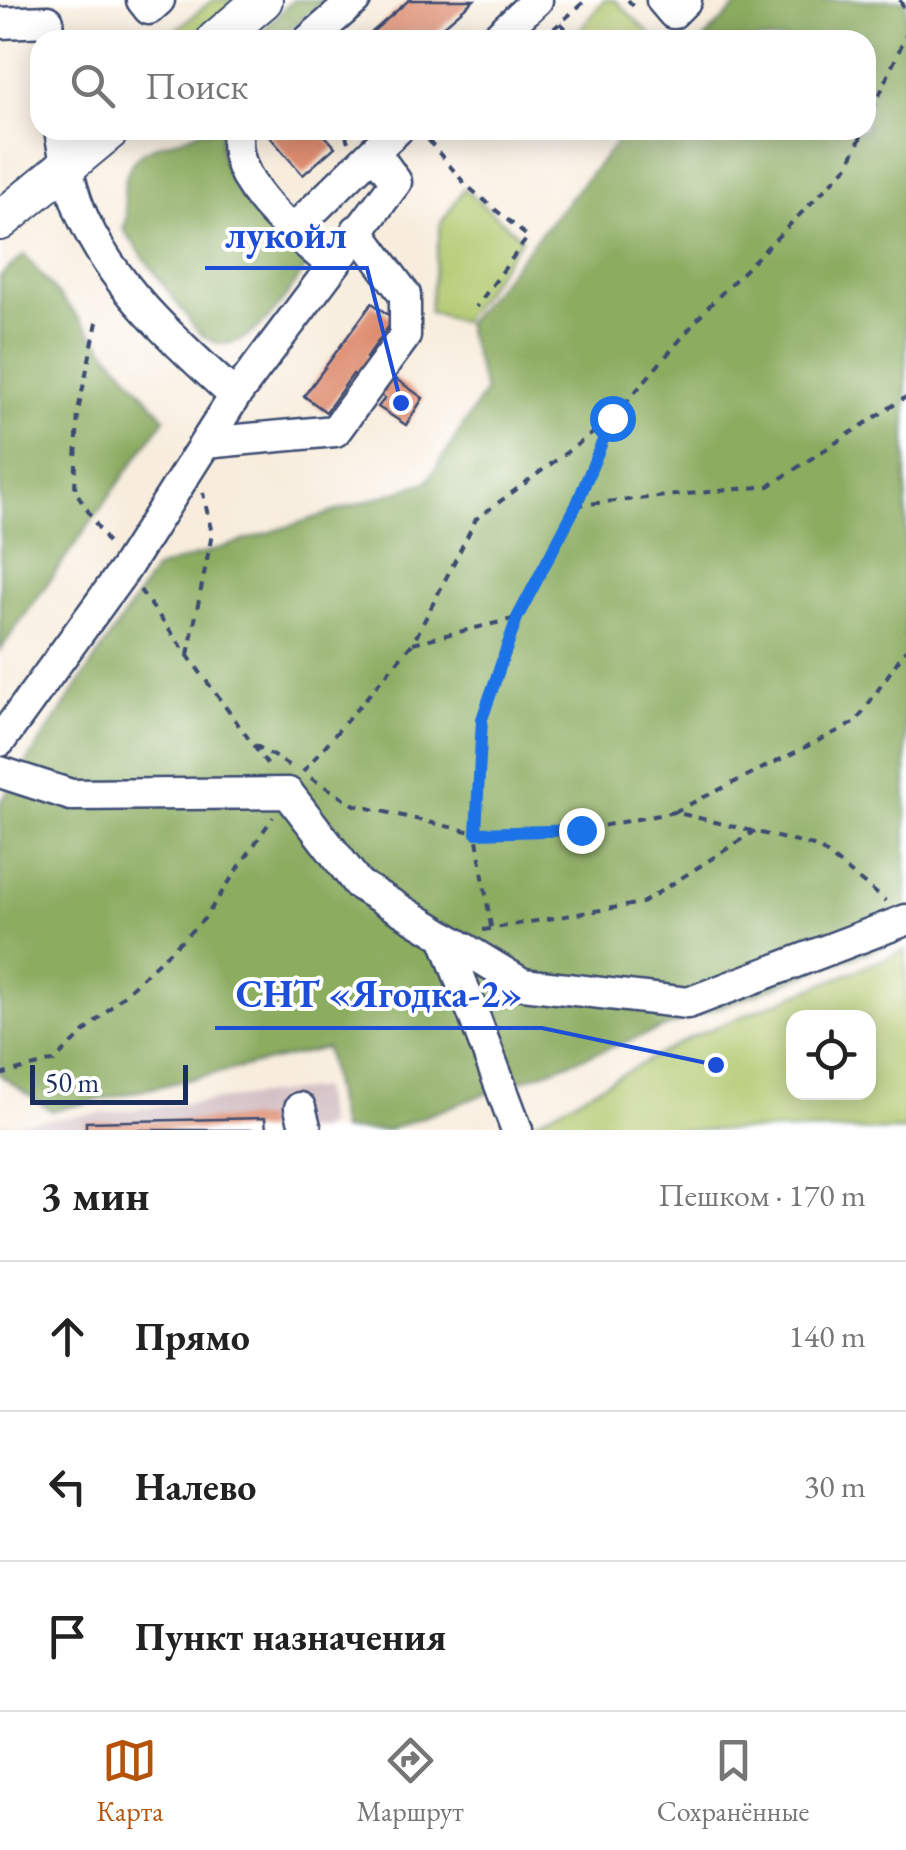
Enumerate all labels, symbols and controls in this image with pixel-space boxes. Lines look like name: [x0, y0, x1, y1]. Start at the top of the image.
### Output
search box: [30, 30, 876, 140]
icon: search: [65, 58, 120, 113]
text: Поиск: [145, 61, 248, 110]
callout: лукойл: [205, 200, 367, 268]
text: лукойл: [225, 210, 347, 259]
route start: [590, 396, 636, 442]
route end: [559, 808, 605, 854]
callout: СНТ «Ягодка-2»: [215, 960, 542, 1028]
text: СНТ «Ягодка-2»: [236, 969, 522, 1018]
map controls: [786, 1010, 876, 1100]
button: locate: [786, 1010, 876, 1100]
scale bar: [30, 1060, 188, 1104]
text: 50 m: [45, 1064, 99, 1100]
text: 3 мин: [40, 1168, 149, 1223]
text: Пешком · 170 m: [658, 1174, 866, 1216]
icon: ahead: [40, 1309, 95, 1364]
text: Прямо: [135, 1312, 250, 1361]
text: 140 m: [789, 1315, 866, 1357]
icon: left: [40, 1459, 95, 1514]
text: Налево: [135, 1462, 256, 1511]
text: 30 m: [804, 1465, 866, 1507]
icon: arrive: [40, 1609, 95, 1664]
text: Пункт назначения: [135, 1612, 446, 1661]
tab: Карта: [97, 1733, 163, 1829]
tab: Маршрут: [356, 1733, 464, 1829]
tab: Сохранённые: [657, 1733, 809, 1829]

